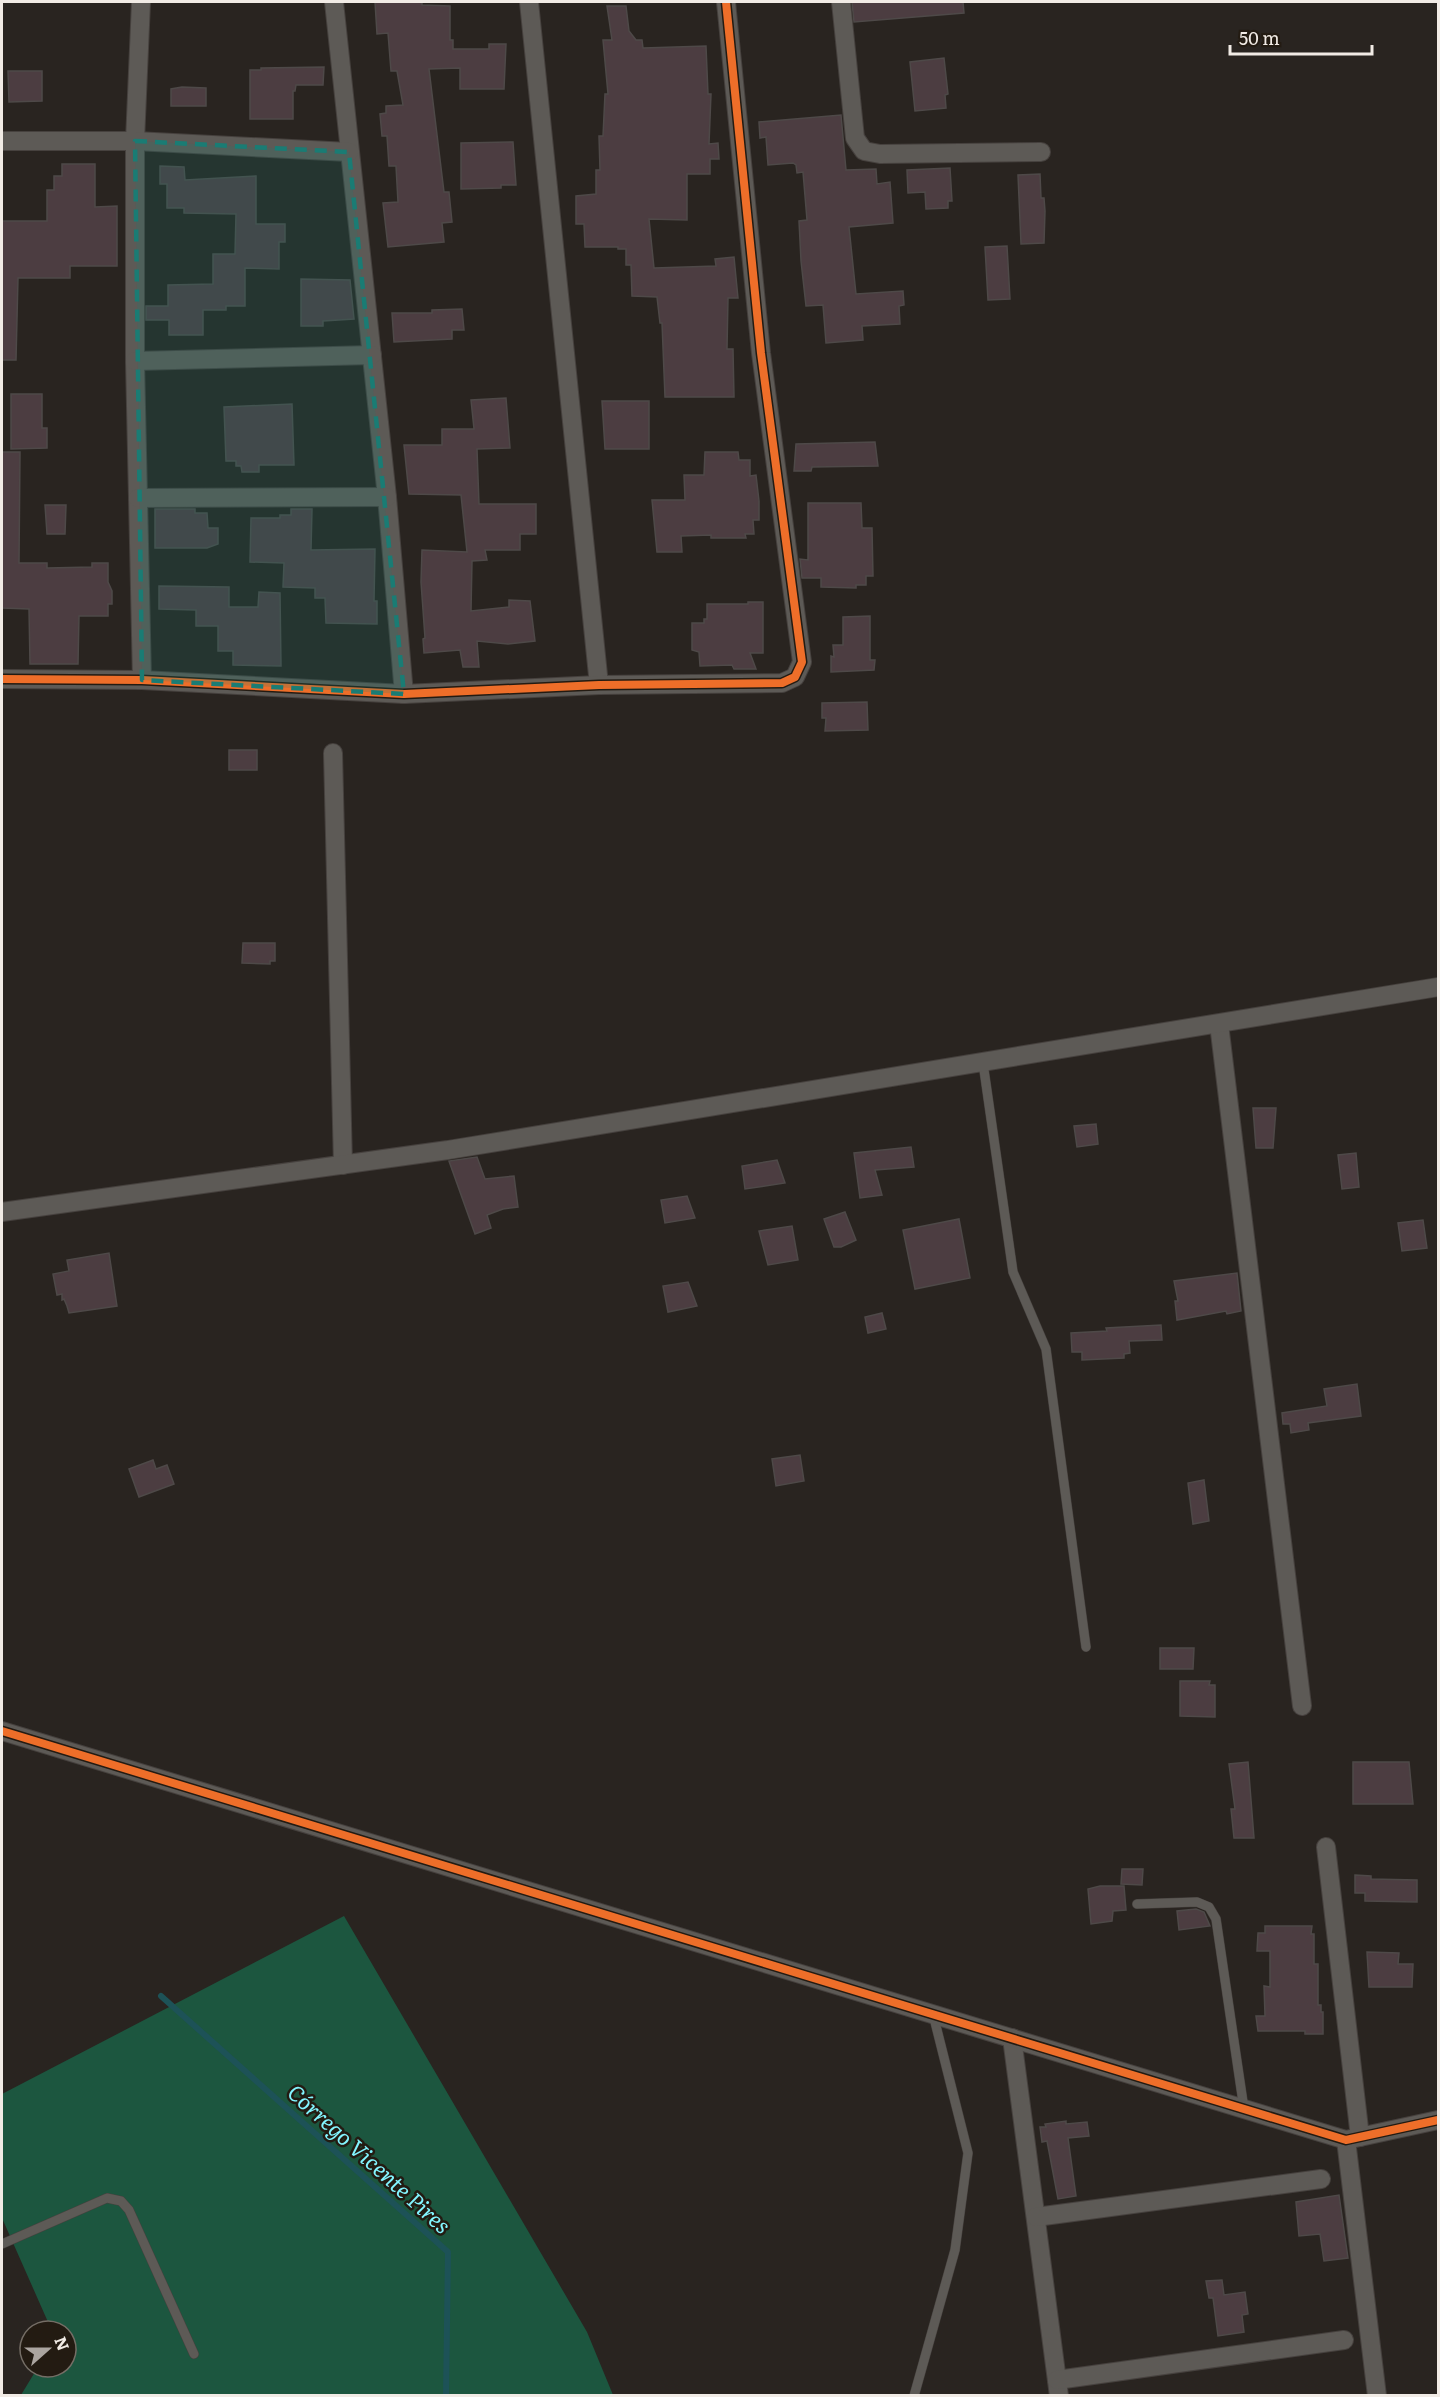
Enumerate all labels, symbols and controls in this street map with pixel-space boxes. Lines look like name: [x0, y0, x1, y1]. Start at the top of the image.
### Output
scale bar: [1230, 18, 1372, 56]
text: 50 m: [1239, 24, 1280, 51]
water label: Córrego Vicente Pires: [281, 2076, 459, 2240]
north arrow: [18, 2319, 78, 2379]
text: N: [49, 2333, 77, 2354]

